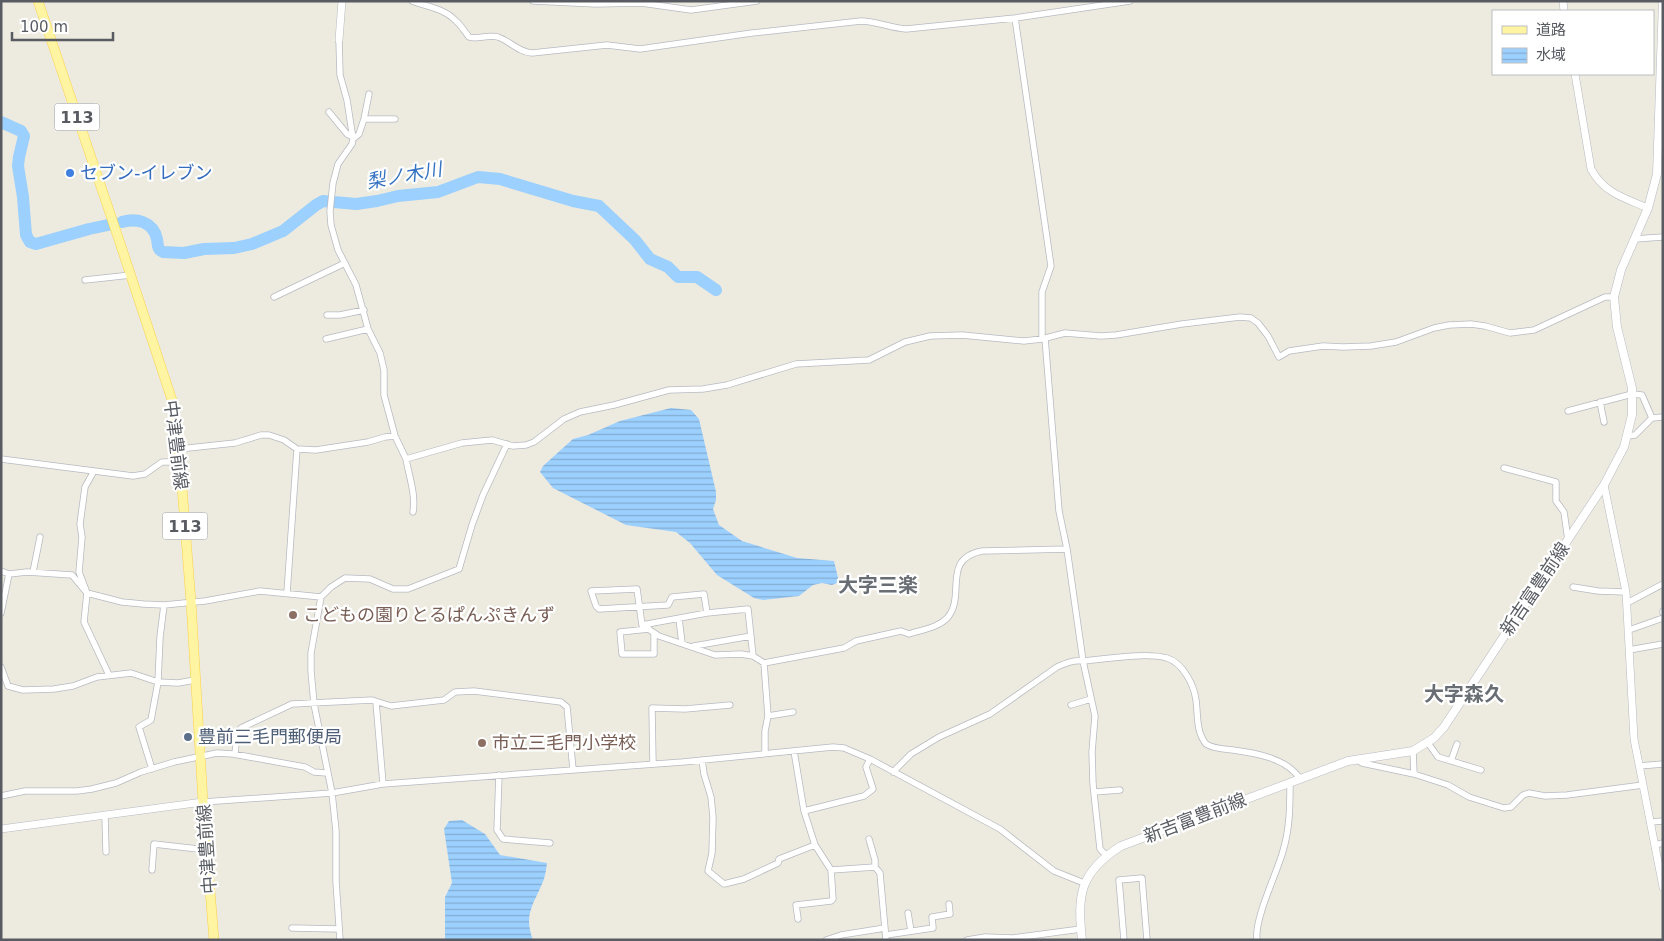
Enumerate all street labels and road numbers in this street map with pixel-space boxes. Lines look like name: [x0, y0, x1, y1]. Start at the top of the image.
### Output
road number: 113: [54, 104, 100, 130]
street label: 中津豊前線: [161, 399, 192, 491]
road number: 113: [162, 512, 208, 540]
street label: 新吉富豊前線: [1496, 538, 1573, 639]
street label: 新吉富豊前線: [1141, 788, 1249, 847]
street label: 中津豊前線: [193, 803, 220, 895]

